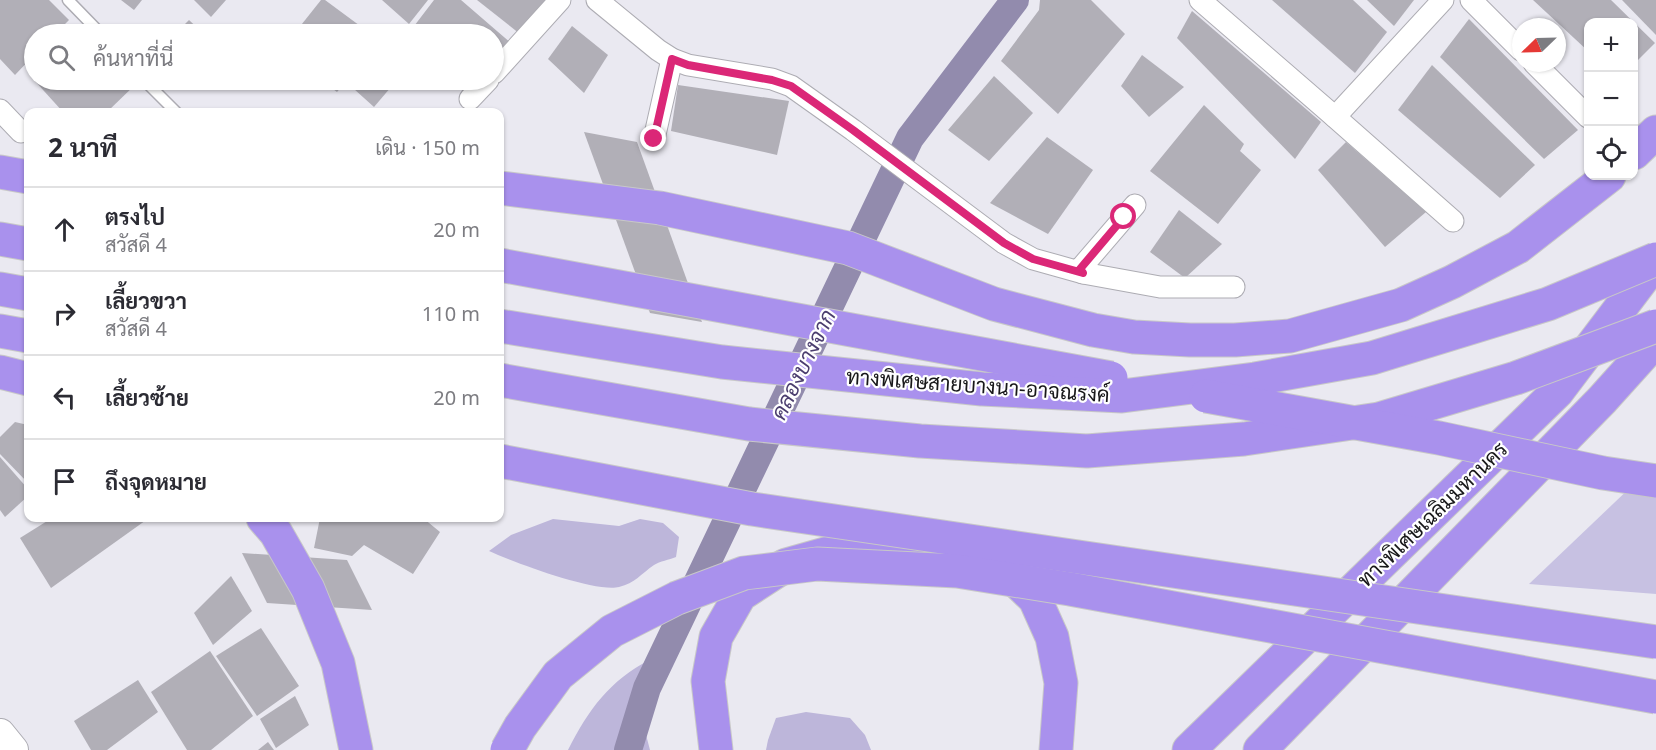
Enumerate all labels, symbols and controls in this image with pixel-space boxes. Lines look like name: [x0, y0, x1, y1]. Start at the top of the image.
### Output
north arrow: [1512, 18, 1566, 72]
map controls: [1584, 18, 1638, 180]
button: +: [1584, 18, 1638, 72]
search box: [24, 24, 504, 90]
icon: search: [45, 41, 78, 74]
text: ค้นหาที่นี่: [93, 42, 173, 72]
button: −: [1584, 72, 1638, 126]
route end: [640, 125, 666, 151]
button: locate: [1584, 126, 1638, 180]
text: 2 นาที: [48, 129, 117, 165]
text: เดิน · 150 m: [375, 134, 480, 161]
text: ตรงไป: [105, 201, 165, 231]
route start: [1110, 203, 1136, 229]
icon: ahead: [48, 213, 81, 246]
text: 20 m: [433, 216, 480, 243]
text: สวัสดี 4: [105, 231, 167, 258]
text: เลี้ยวขวา: [105, 285, 187, 315]
icon: right: [48, 297, 81, 330]
text: 110 m: [422, 300, 480, 327]
water label: คลองบางจาก: [762, 304, 842, 424]
text: สวัสดี 4: [105, 315, 167, 342]
street label: ทางพิเศษสายบางนา-อาจณรงค์: [845, 362, 1111, 408]
icon: left: [48, 381, 81, 414]
text: เลี้ยวซ้าย: [105, 382, 189, 412]
text: 20 m: [433, 384, 480, 411]
street label: ทางพิเศษเฉลิมมหานคร: [1351, 435, 1513, 593]
icon: arrive: [48, 465, 81, 498]
text: ถึงจุดหมาย: [105, 466, 207, 496]

